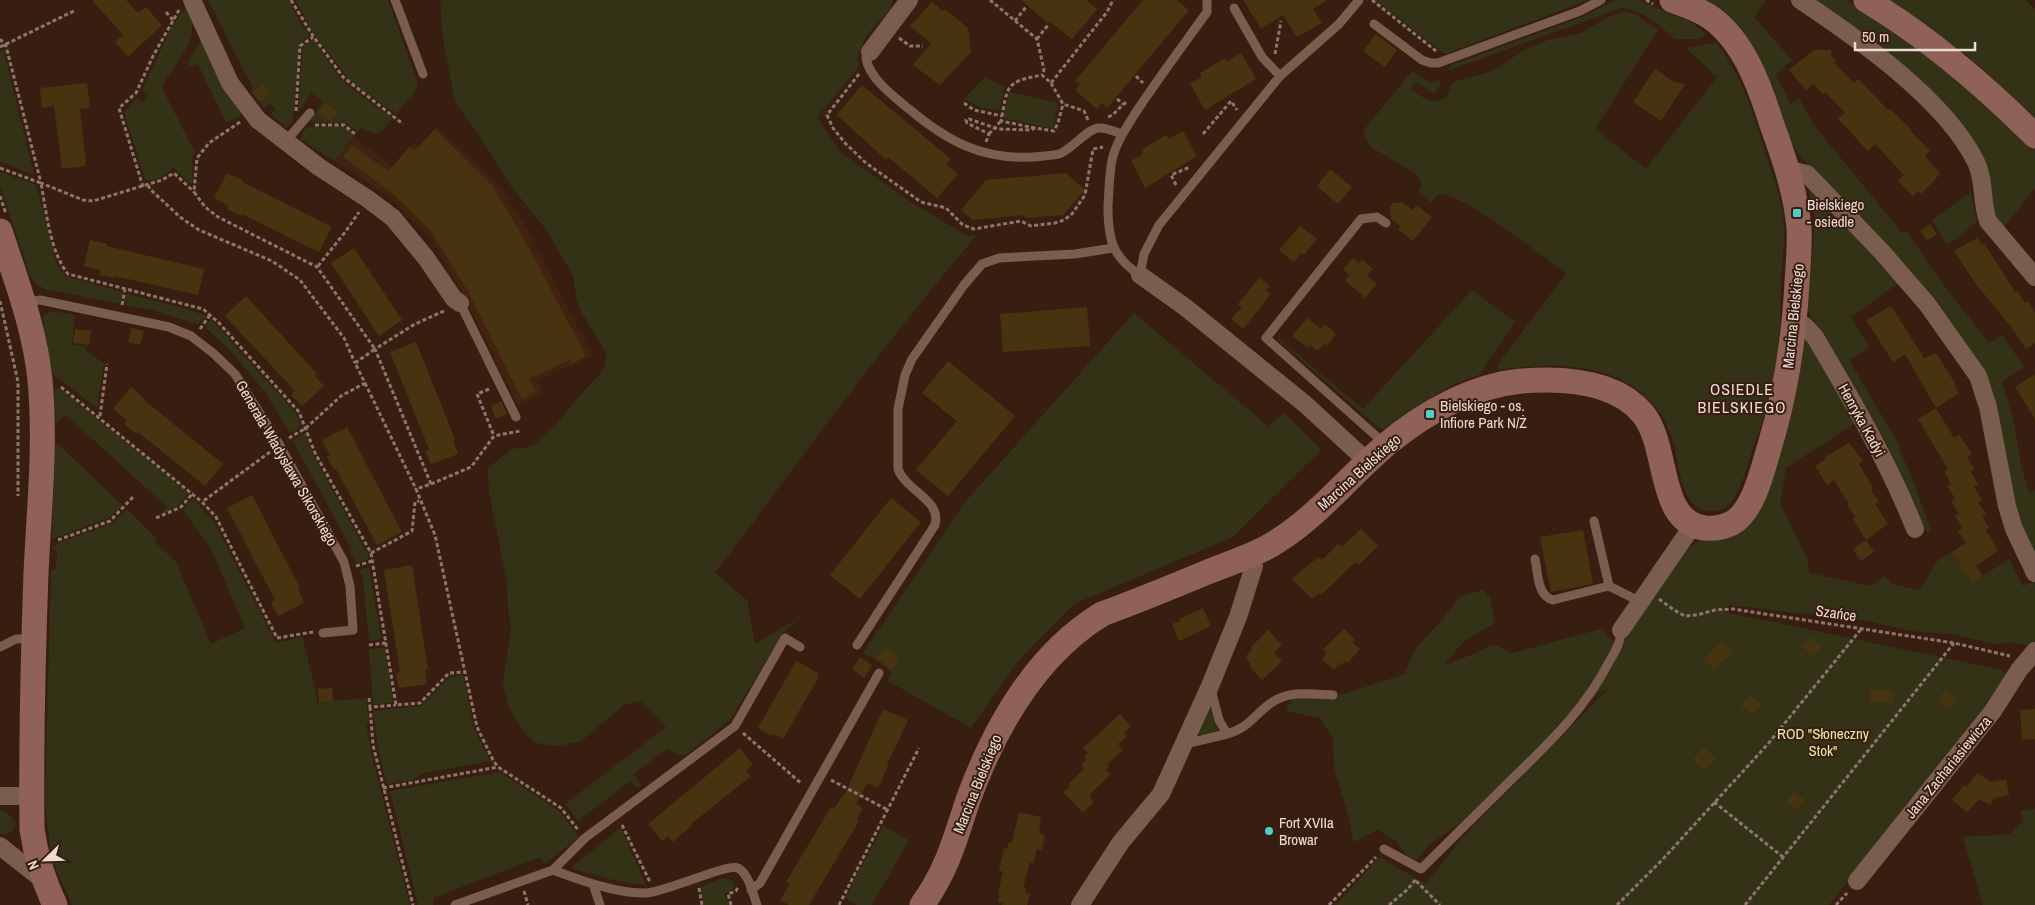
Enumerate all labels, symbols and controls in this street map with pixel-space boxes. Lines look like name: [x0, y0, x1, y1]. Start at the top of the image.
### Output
scale bar: [1855, 20, 1975, 52]
text: 50 m: [1862, 26, 1889, 47]
place label: Bielskiego - osiedle: [1807, 194, 1865, 232]
marker: Bielskiego - osiedle: [1791, 207, 1803, 219]
street label: Marcina Bielskiego: [1777, 262, 1809, 369]
street label: Generała Władysława Sikorskiego: [231, 376, 343, 550]
district label: OSIEDLE BIELSKIEGO: [1698, 378, 1786, 418]
street label: Henryka Kadyi: [1833, 380, 1891, 460]
place label: Bielskiego - os. Infiore Park N/Ż: [1440, 395, 1527, 433]
marker: Bielskiego - os. Infiore Park N/Ż: [1424, 408, 1436, 420]
street label: Marcina Bielskiego: [1313, 429, 1405, 515]
street label: Szańce: [1814, 600, 1858, 626]
street label: Jana Zachariasiewicza: [1900, 711, 1996, 823]
park label: ROD "Słoneczny Stok": [1777, 723, 1870, 761]
street label: Marcina Bielskiego: [948, 731, 1007, 837]
place label: Fort XVIIa Browar: [1279, 812, 1334, 850]
marker: Fort XVIIa Browar: [1263, 825, 1275, 837]
north arrow: [20, 835, 70, 885]
text: N: [23, 858, 43, 872]

